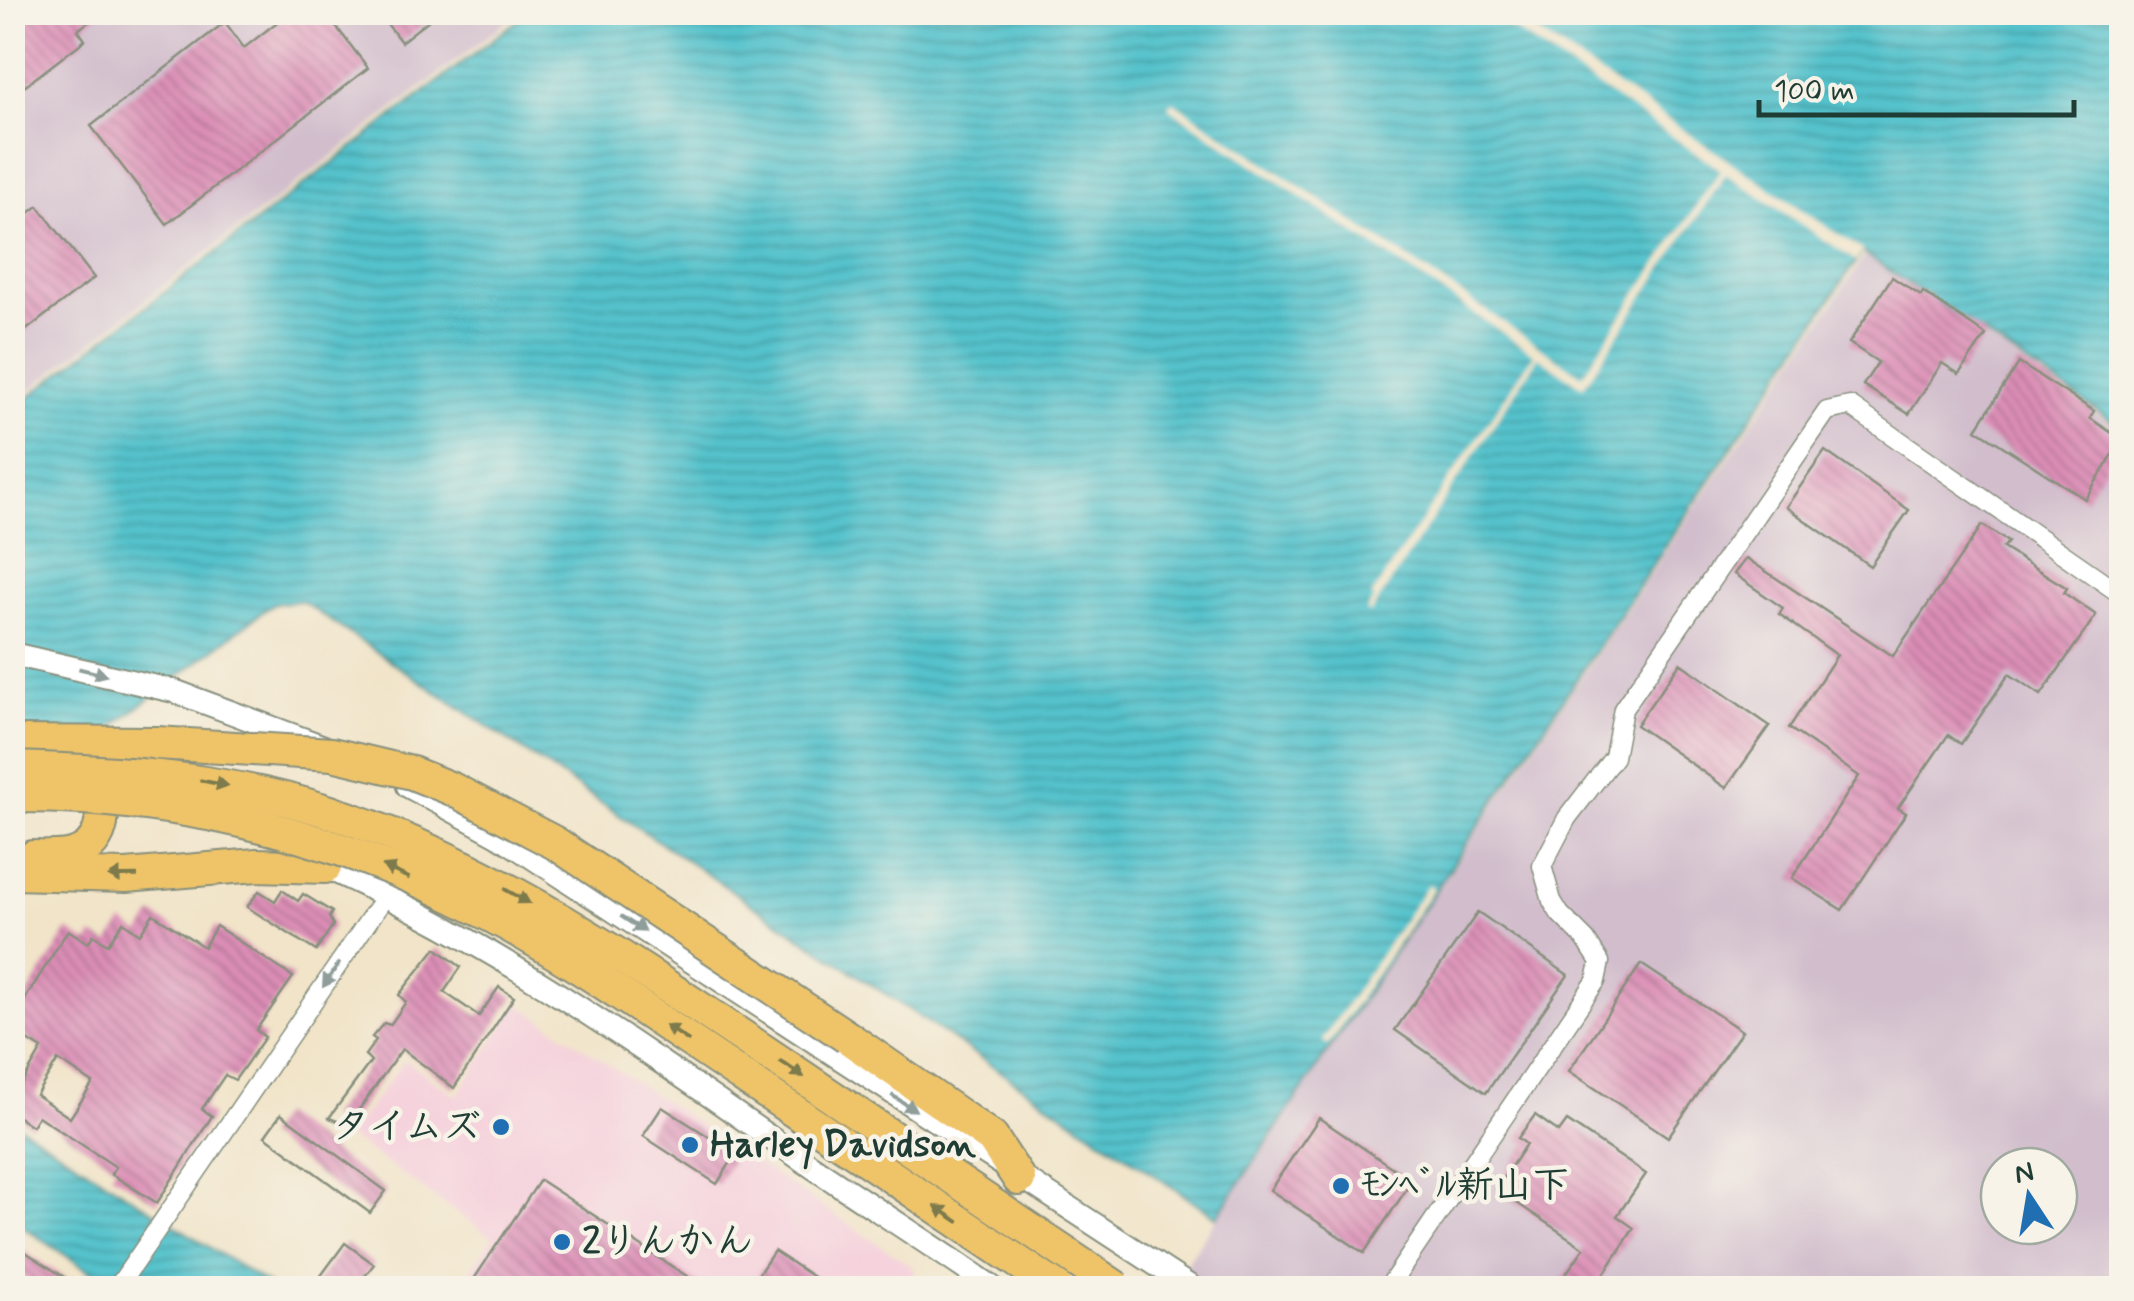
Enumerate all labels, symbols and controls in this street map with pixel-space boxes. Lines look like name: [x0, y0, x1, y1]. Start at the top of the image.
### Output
scale bar: [1759, 55, 2074, 117]
text: 100 m: [1774, 72, 1855, 111]
one-way arrow: [78, 664, 109, 680]
one-way arrow: [199, 776, 230, 792]
one-way arrow: [381, 863, 410, 880]
one-way arrow: [107, 868, 139, 884]
one-way arrow: [503, 887, 532, 904]
one-way arrow: [619, 915, 647, 933]
one-way arrow: [322, 962, 341, 989]
one-way arrow: [664, 1024, 691, 1042]
one-way arrow: [778, 1059, 806, 1078]
one-way arrow: [891, 1093, 918, 1112]
place label: タイムズ: [332, 1103, 481, 1152]
marker: タイムズ: [490, 1116, 512, 1138]
place label: Harley Davidson: [710, 1121, 976, 1170]
marker: Harley Davidson: [679, 1134, 701, 1156]
north arrow: [1979, 1146, 2079, 1246]
text: N: [2011, 1154, 2037, 1194]
place label: ﾓﾝﾍﾞﾙ新山下: [1361, 1162, 1570, 1211]
marker: ﾓﾝﾍﾞﾙ新山下: [1330, 1175, 1352, 1197]
one-way arrow: [933, 1206, 960, 1224]
place label: 2りんかん: [582, 1218, 753, 1267]
marker: 2りんかん: [551, 1231, 573, 1253]

